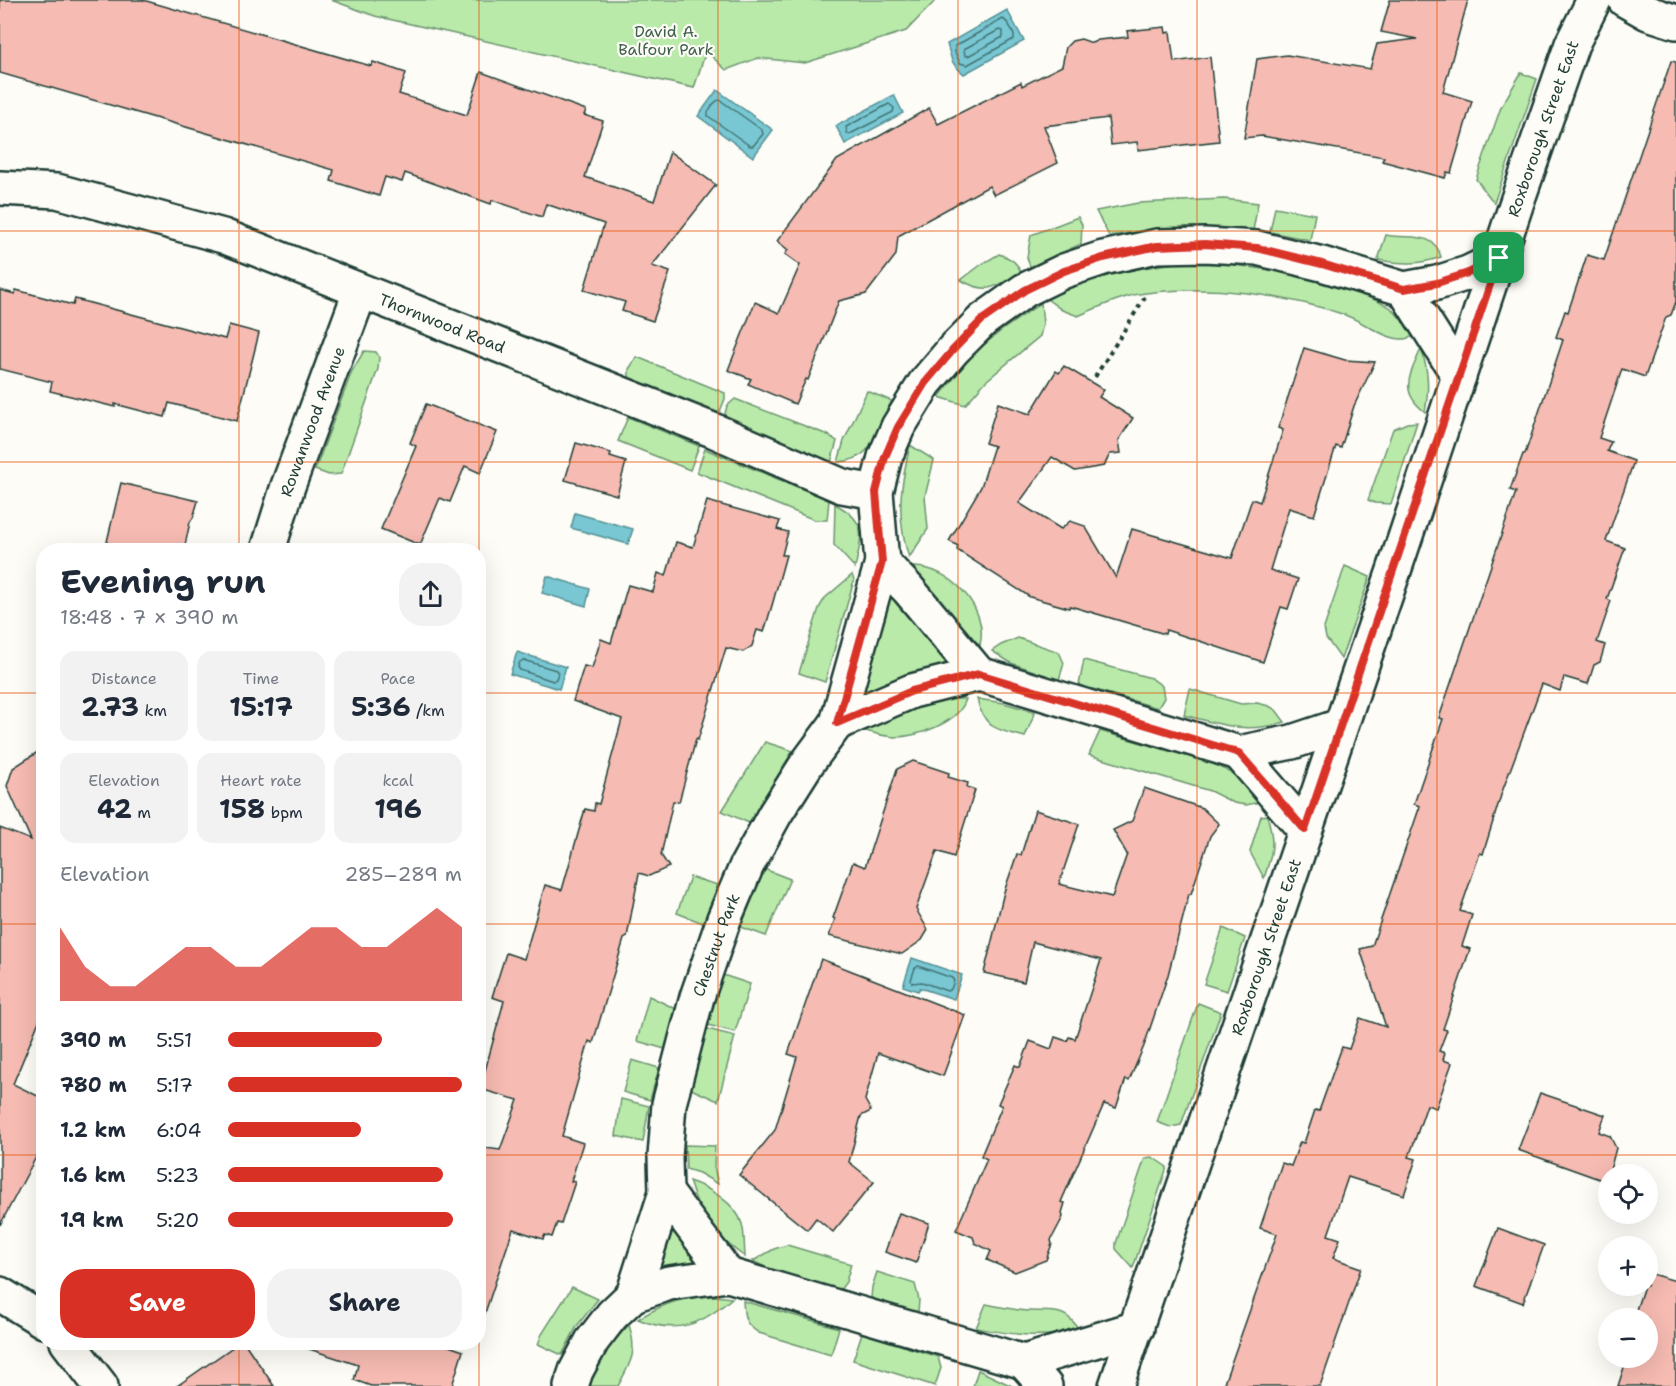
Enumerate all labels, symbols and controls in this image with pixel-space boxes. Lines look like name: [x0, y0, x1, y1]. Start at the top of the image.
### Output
park label: David A. Balfour Park: [618, 21, 714, 60]
street label: Roxborough Street East: [1502, 37, 1583, 219]
pin: [1473, 232, 1524, 283]
icon: arrive: [1482, 241, 1515, 274]
street label: Thornwood Road: [376, 288, 509, 357]
street label: Rowanwood Avenue: [275, 343, 349, 499]
text: Evening run: [60, 559, 266, 604]
button: share: [399, 563, 462, 626]
text: 18:48 · 7 × 390 m: [60, 604, 239, 630]
text: Distance: [91, 668, 157, 689]
text: Time: [243, 668, 279, 689]
text: Pace: [380, 668, 416, 689]
text: 2.73: [81, 689, 139, 724]
text: 15:17: [229, 689, 293, 724]
text: 5:36: [351, 689, 411, 724]
text: km: [139, 700, 167, 721]
text: /km: [411, 700, 445, 721]
text: Elevation: [88, 770, 160, 791]
text: Heart rate: [220, 770, 302, 791]
text: kcal: [382, 770, 414, 791]
text: 42: [97, 791, 132, 826]
text: 158: [219, 791, 265, 826]
text: 196: [374, 791, 422, 826]
text: m: [132, 802, 151, 823]
text: bpm: [265, 802, 303, 823]
street label: Roxborough Street East: [1226, 856, 1306, 1038]
text: Elevation: [60, 861, 150, 887]
text: 285–289 m: [344, 861, 462, 887]
street label: Chestnut Park: [688, 890, 744, 999]
text: 390 m: [60, 1027, 126, 1053]
text: 5:51: [156, 1027, 192, 1053]
text: 780 m: [60, 1072, 127, 1098]
text: 5:17: [156, 1072, 193, 1098]
text: 1.2 km: [60, 1117, 126, 1143]
text: 6:04: [156, 1117, 202, 1143]
text: 1.6 km: [60, 1162, 126, 1188]
text: 5:23: [156, 1162, 199, 1188]
map controls: [1598, 1164, 1658, 1368]
button: locate: [1598, 1164, 1658, 1224]
text: 1.9 km: [60, 1207, 123, 1233]
text: 5:20: [156, 1207, 199, 1233]
button: +: [1598, 1236, 1658, 1296]
button: Save: [60, 1269, 255, 1338]
button: Share: [267, 1269, 462, 1338]
button: −: [1598, 1308, 1658, 1368]

